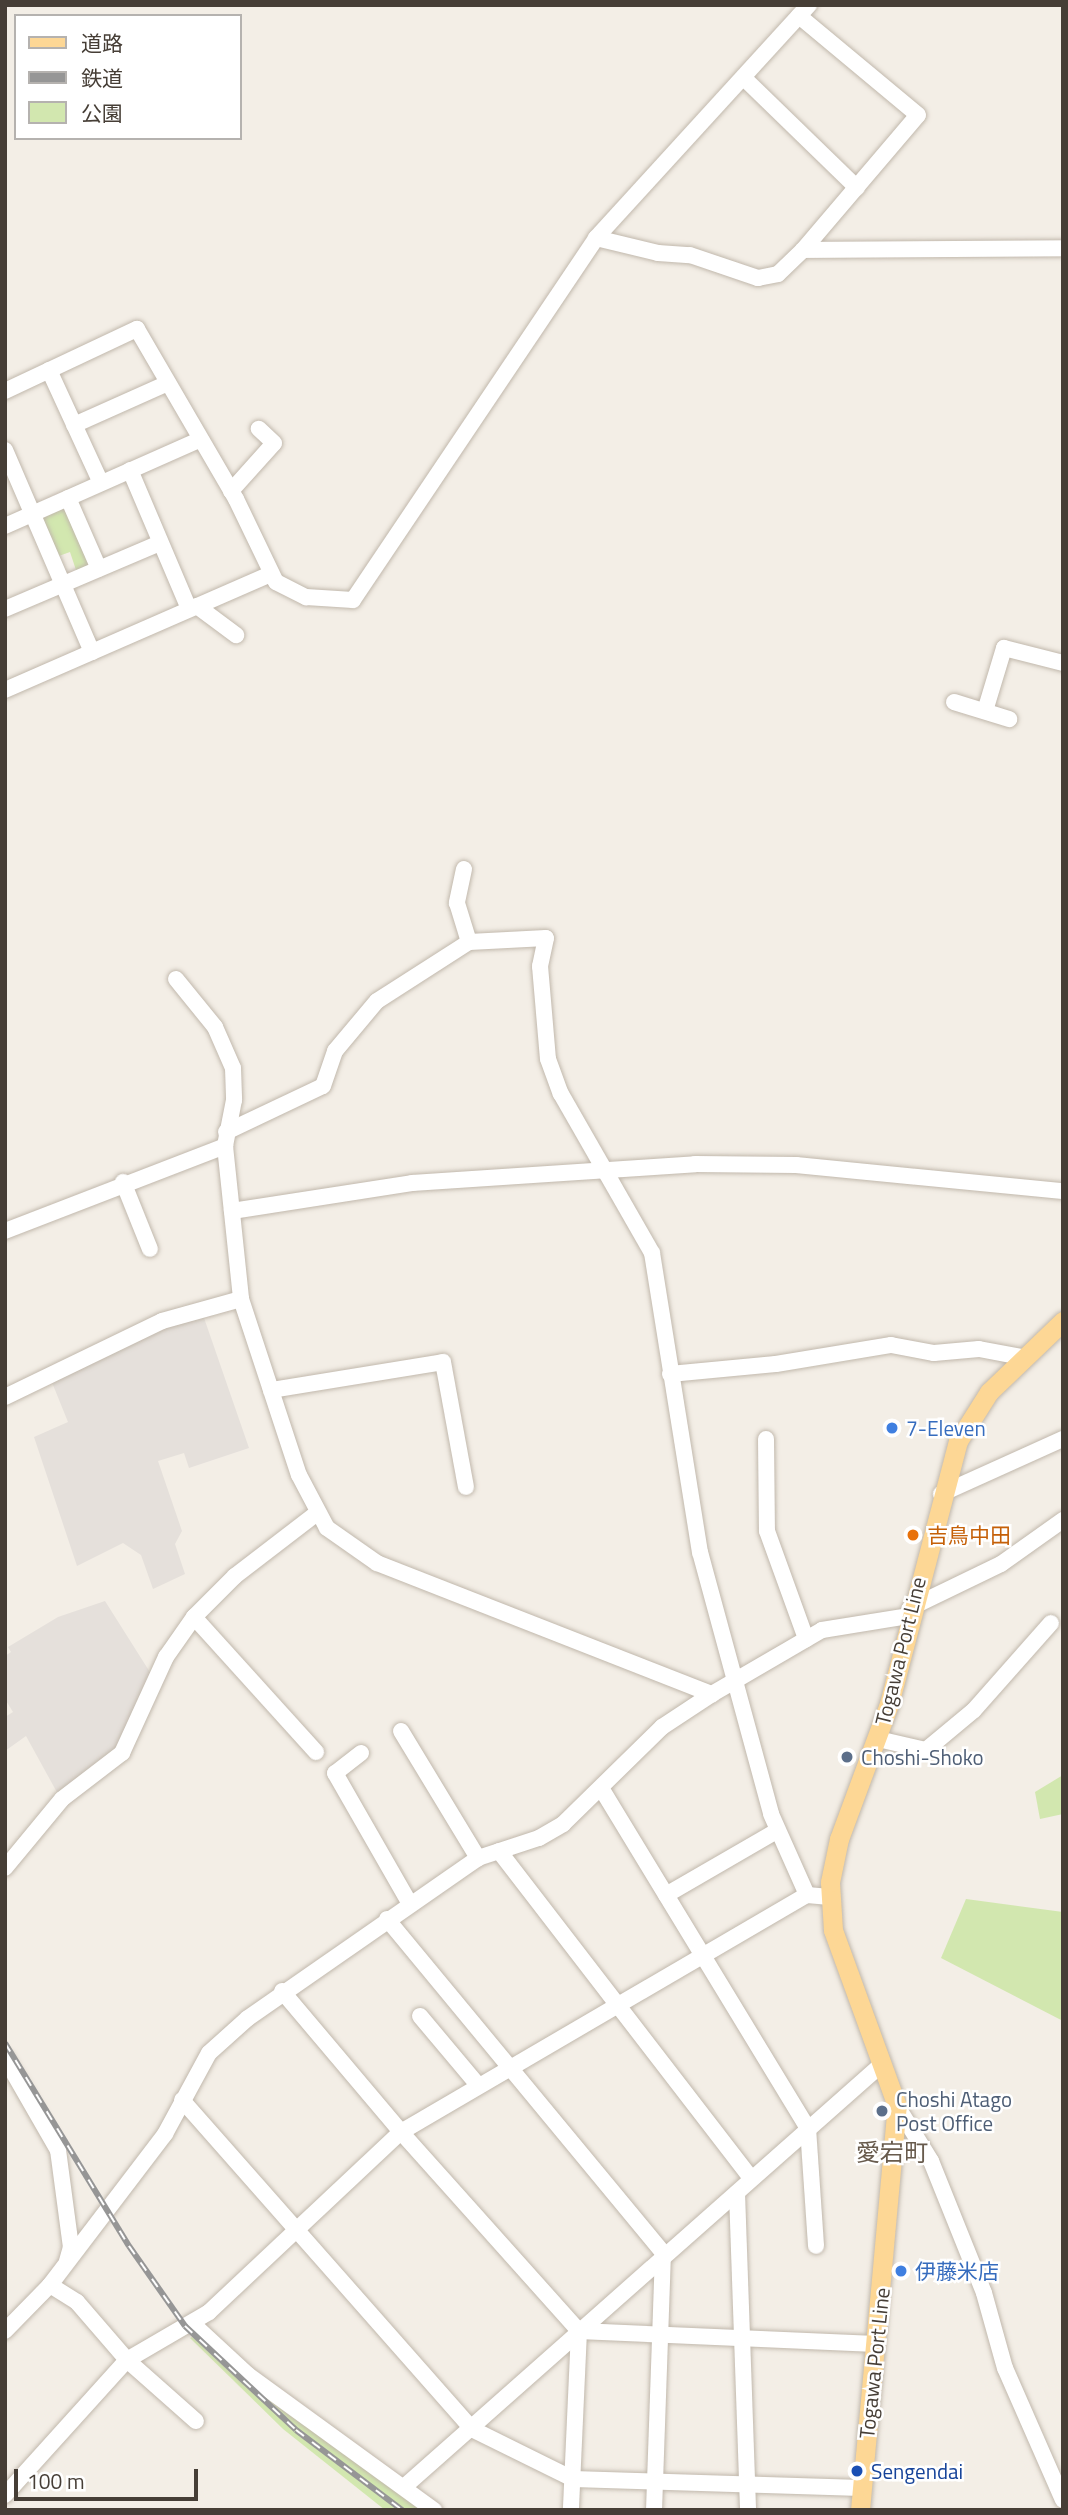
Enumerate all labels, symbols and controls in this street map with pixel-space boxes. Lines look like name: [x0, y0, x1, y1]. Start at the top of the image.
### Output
legend: [14, 14, 242, 140]
text: 道路: [81, 27, 123, 59]
text: 鉄道: [81, 62, 123, 94]
text: 公園: [81, 97, 123, 129]
place label: 7-Eleven: [906, 1415, 986, 1441]
marker: 7-Eleven: [884, 1420, 900, 1436]
place label: 吉鳥中田: [927, 1522, 1011, 1548]
marker: 吉鳥中田: [905, 1527, 921, 1543]
street label: Togawa Port Line: [869, 1574, 931, 1728]
place label: Choshi-Shoko: [861, 1744, 984, 1770]
marker: Choshi-Shoko: [839, 1749, 855, 1765]
place label: Choshi Atago Post Office: [896, 2086, 1012, 2136]
marker: Choshi Atago Post Office: [874, 2103, 890, 2119]
district label: 愛宕町: [856, 2139, 928, 2167]
place label: 伊藤米店: [915, 2258, 999, 2284]
marker: 伊藤米店: [893, 2263, 909, 2279]
street label: Togawa Port Line: [854, 2286, 894, 2440]
scale bar: [18, 2456, 201, 2500]
place label: Sengendai: [871, 2458, 963, 2484]
marker: Sengendai: [849, 2463, 865, 2479]
text: 100 m: [27, 2465, 84, 2497]

